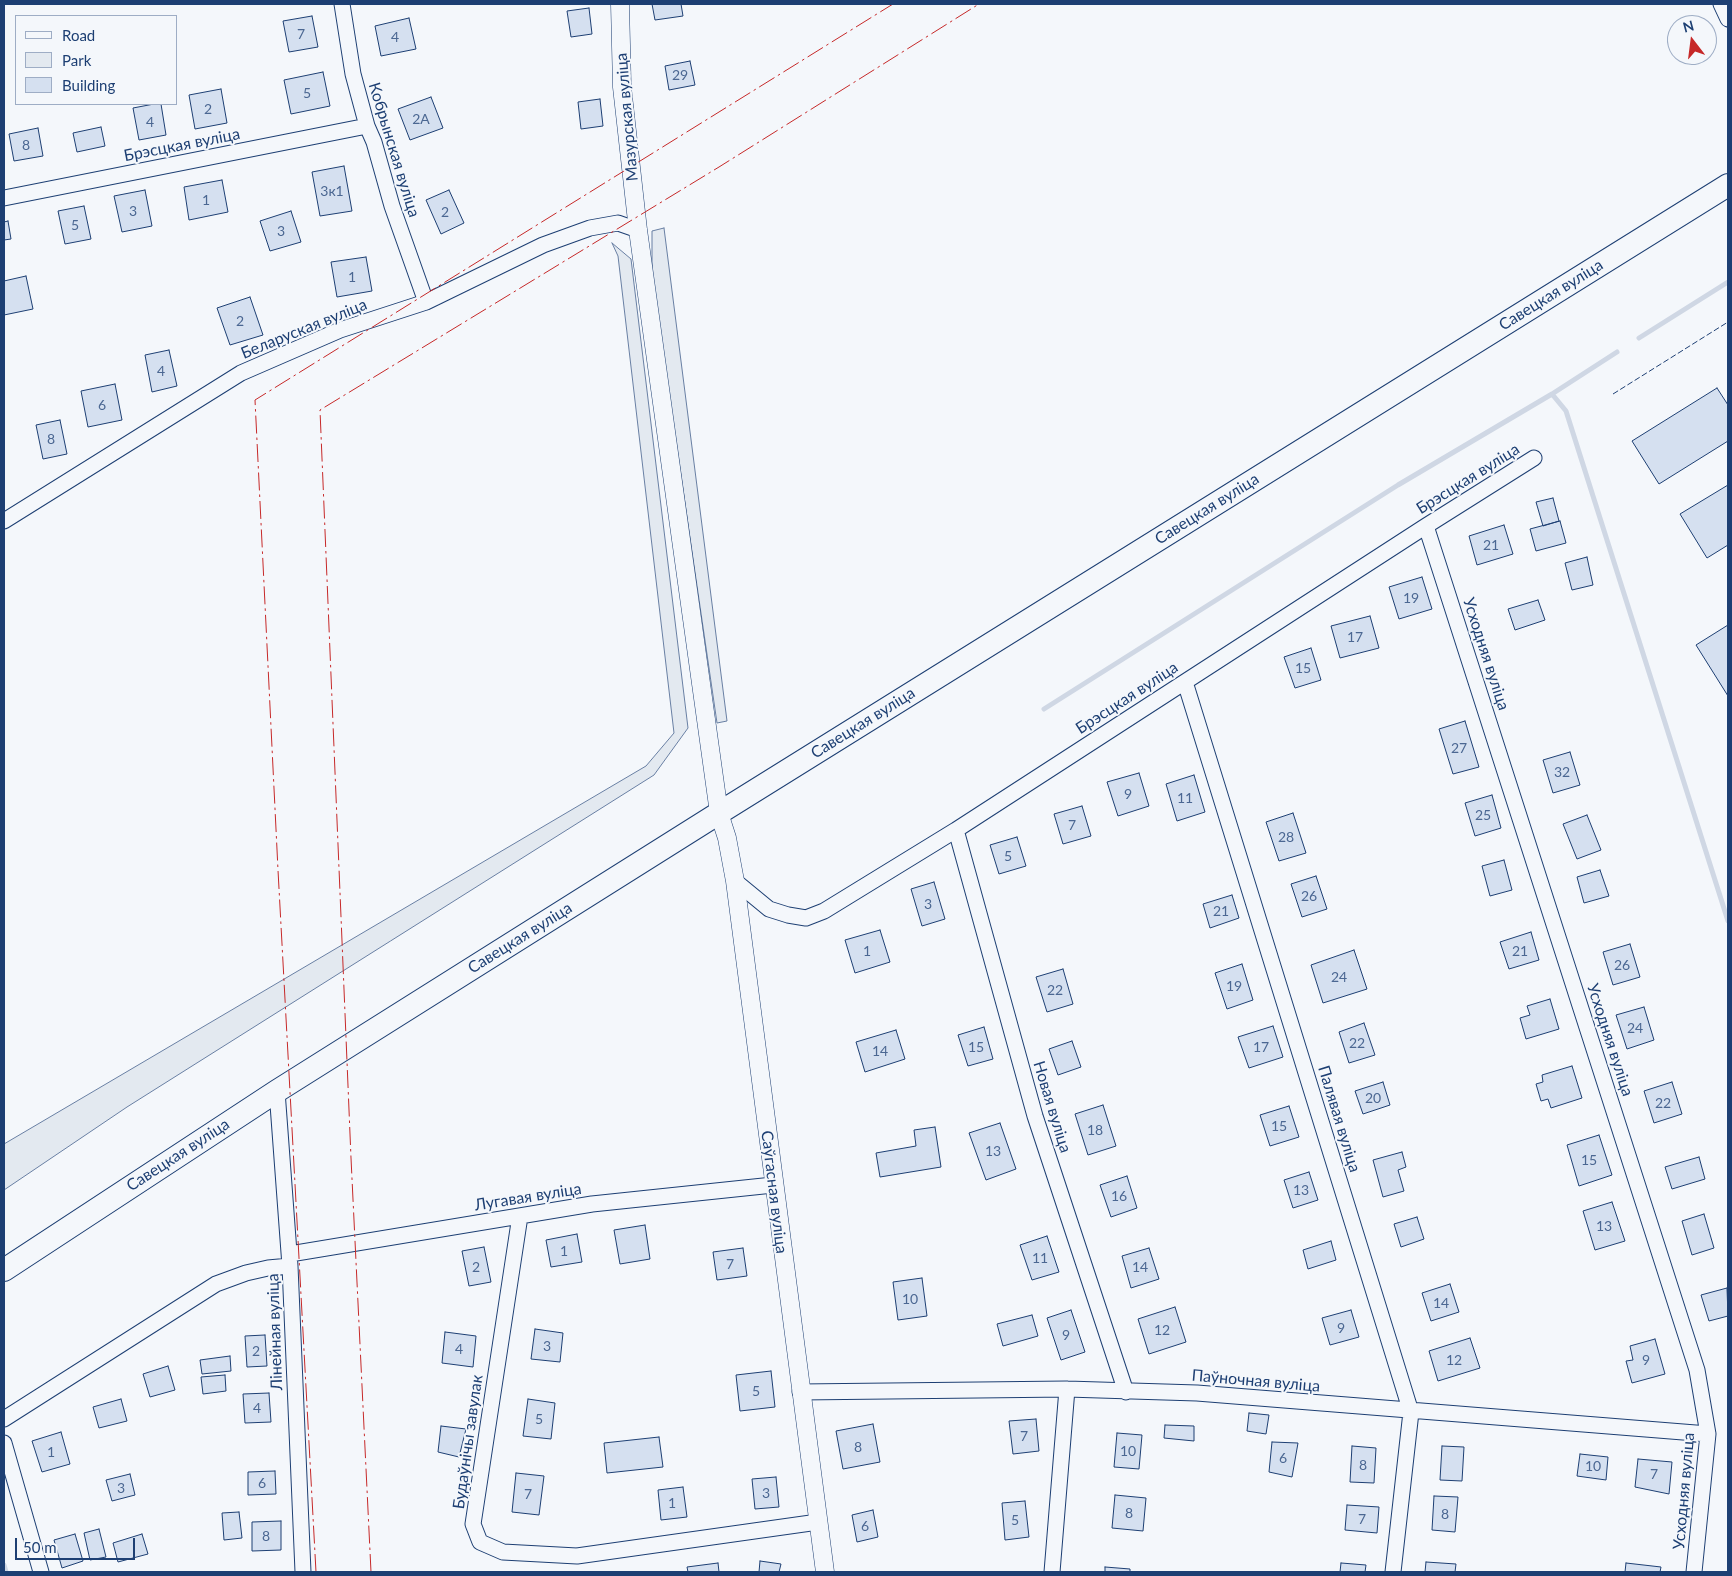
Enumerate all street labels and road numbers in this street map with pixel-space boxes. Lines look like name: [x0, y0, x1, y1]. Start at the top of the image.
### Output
street label: Мазурская вуліца: [612, 52, 642, 182]
street label: Кобрынская вуліца: [364, 80, 424, 220]
street label: Брэсцкая вуліца: [122, 124, 242, 166]
street label: Савецкая вуліца: [1495, 255, 1607, 335]
street label: Беларуская вуліца: [238, 295, 370, 363]
street label: Брэсцкая вуліца: [1413, 440, 1523, 518]
street label: Савецкая вуліца: [1151, 469, 1263, 549]
street label: Усходняя вуліца: [1459, 595, 1513, 713]
street label: Брэсцкая вуліца: [1072, 658, 1182, 738]
street label: Савецкая вуліца: [807, 683, 919, 763]
street label: Савецкая вуліца: [464, 898, 576, 978]
street label: Усходняя вуліца: [1583, 981, 1637, 1099]
street label: Новая вуліца: [1029, 1059, 1075, 1155]
street label: Палявая вуліца: [1314, 1063, 1364, 1175]
street label: Савецкая вуліца: [123, 1115, 233, 1195]
street label: Саўгасная вуліца: [757, 1129, 791, 1255]
street label: Лугавая вуліца: [473, 1179, 583, 1215]
street label: Лінейная вуліца: [263, 1273, 287, 1391]
street label: Паўночная вуліца: [1191, 1366, 1321, 1396]
street label: Будаўнічы завулак: [449, 1374, 487, 1510]
street label: Усходняя вуліца: [1669, 1432, 1699, 1550]

